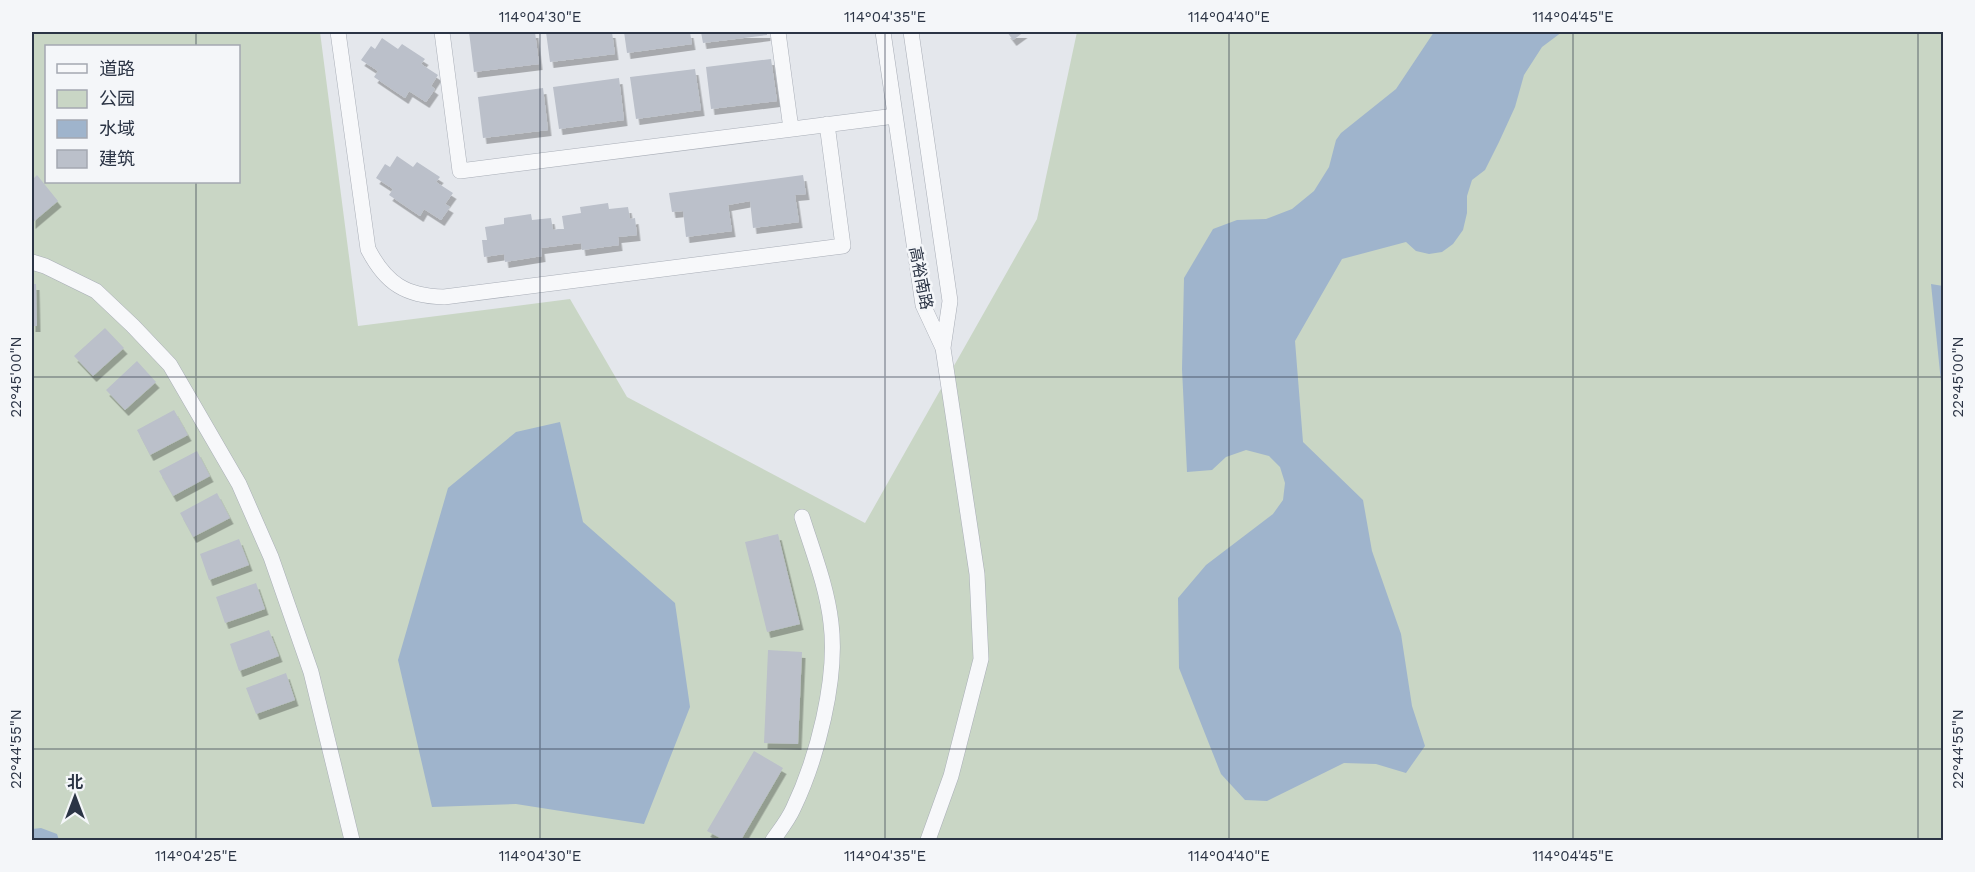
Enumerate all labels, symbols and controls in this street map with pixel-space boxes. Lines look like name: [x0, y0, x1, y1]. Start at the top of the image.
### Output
text: 114°04'30"E: [499, 8, 581, 26]
text: 114°04'35"E: [844, 8, 926, 26]
text: 114°04'40"E: [1188, 8, 1270, 26]
text: 114°04'45"E: [1532, 8, 1614, 26]
legend: [45, 45, 240, 183]
text: 道路: [99, 58, 135, 79]
text: 公园: [99, 88, 135, 109]
text: 水域: [99, 118, 135, 139]
text: 建筑: [99, 148, 135, 169]
street label: 高裕南路: [906, 245, 936, 311]
text: 22°45'00"N: [7, 336, 25, 418]
text: 22°45'00"N: [1949, 336, 1967, 418]
text: 22°44'55"N: [7, 709, 25, 789]
text: 22°44'55"N: [1949, 709, 1967, 789]
north arrow: [45, 767, 105, 827]
text: 北: [67, 773, 83, 792]
text: 114°04'25"E: [155, 847, 237, 865]
text: 114°04'30"E: [499, 847, 581, 865]
text: 114°04'35"E: [844, 847, 926, 865]
text: 114°04'40"E: [1188, 847, 1270, 865]
text: 114°04'45"E: [1532, 847, 1614, 865]

